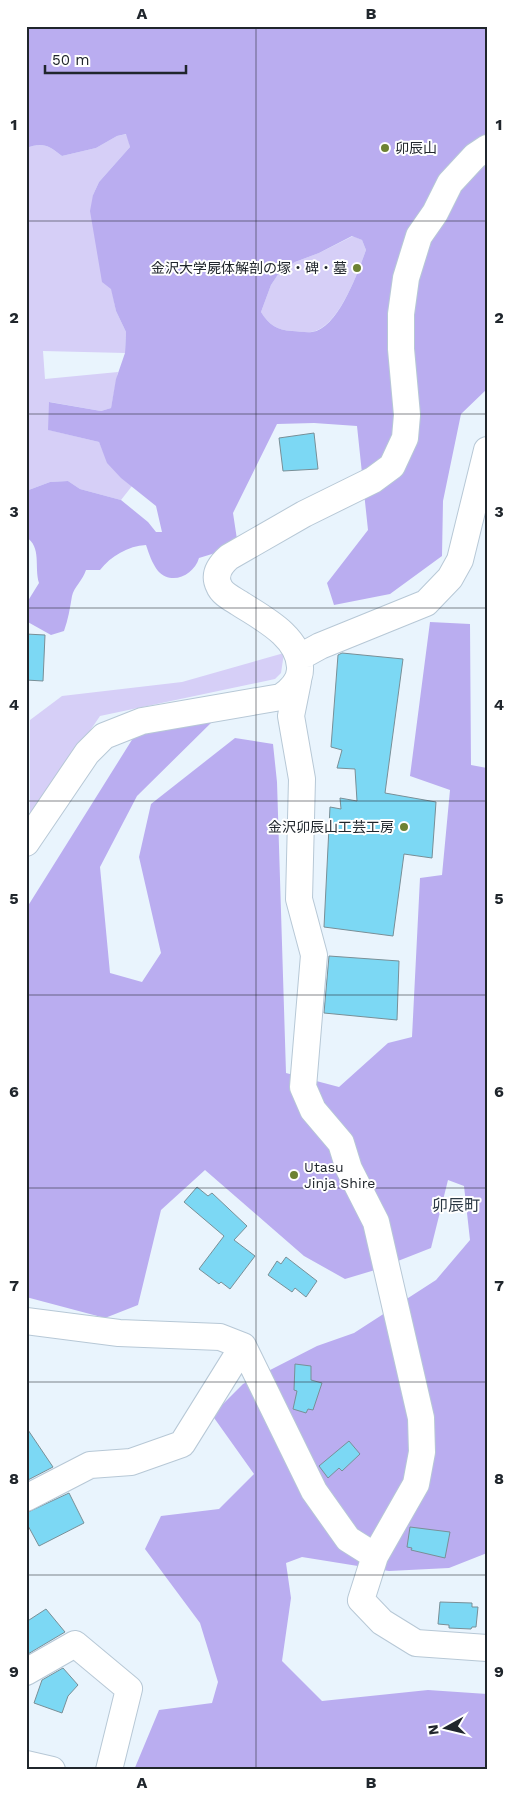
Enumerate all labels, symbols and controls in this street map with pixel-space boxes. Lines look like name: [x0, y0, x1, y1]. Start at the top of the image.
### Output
text: A: [137, 4, 148, 23]
text: B: [366, 4, 377, 23]
scale bar: [45, 42, 186, 74]
text: 50 m: [52, 51, 89, 69]
text: 1: [11, 115, 17, 134]
text: 1: [496, 115, 502, 134]
place label: 卯辰山: [395, 140, 437, 156]
marker: 卯辰山: [379, 142, 391, 154]
place label: 金沢大学屍体解剖の塚・碑・墓: [151, 260, 347, 276]
marker: 金沢大学屍体解剖の塚・碑・墓: [351, 262, 363, 274]
text: 2: [9, 308, 19, 327]
text: 2: [494, 308, 504, 327]
text: 3: [9, 502, 19, 521]
text: 3: [494, 502, 504, 521]
text: 4: [9, 695, 19, 714]
text: 4: [494, 695, 504, 714]
place label: 金沢卯辰山工芸工房: [268, 819, 394, 835]
marker: 金沢卯辰山工芸工房: [398, 821, 410, 833]
text: 5: [9, 889, 19, 908]
text: 5: [494, 889, 504, 908]
text: 6: [9, 1082, 19, 1101]
text: 6: [494, 1082, 504, 1101]
place label: Utasu Jinja Shire: [304, 1159, 375, 1191]
marker: Utasu Jinja Shire: [288, 1169, 300, 1181]
district label: 卯辰町: [432, 1196, 480, 1215]
text: 7: [9, 1276, 19, 1295]
text: 7: [494, 1276, 504, 1295]
text: 8: [9, 1469, 19, 1488]
text: 8: [494, 1469, 504, 1488]
text: 9: [9, 1662, 19, 1681]
text: 9: [494, 1662, 504, 1681]
north arrow: [420, 1704, 470, 1754]
text: N: [424, 1724, 442, 1736]
text: A: [137, 1773, 148, 1792]
text: B: [366, 1773, 377, 1792]

